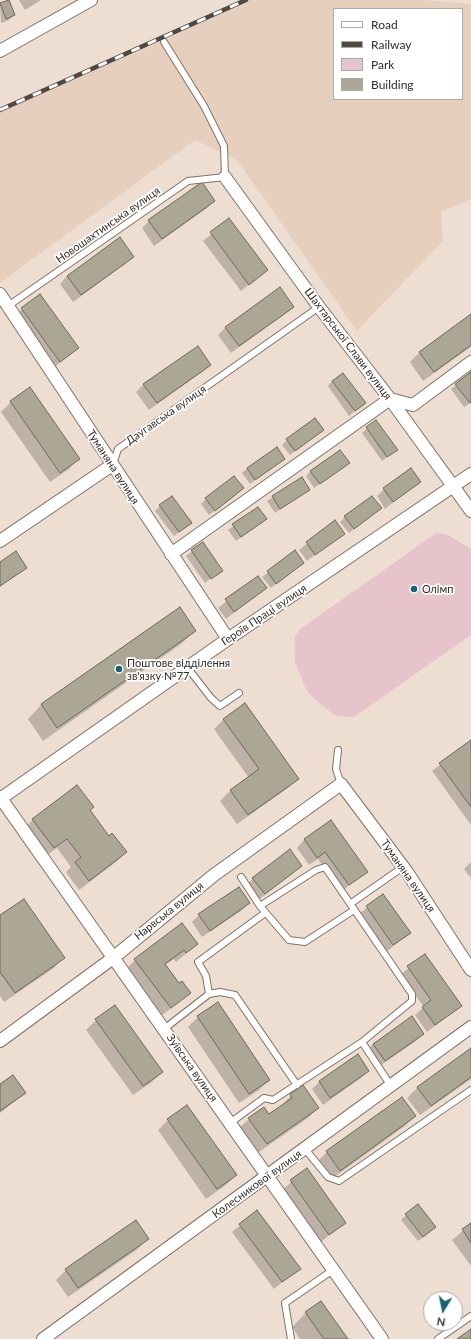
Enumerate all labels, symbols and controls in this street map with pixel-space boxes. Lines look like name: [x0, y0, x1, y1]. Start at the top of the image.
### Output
legend: [333, 8, 463, 100]
text: Road: [371, 17, 398, 32]
text: Railway: [371, 37, 411, 52]
text: Park: [371, 57, 394, 72]
text: Building: [371, 77, 414, 92]
street label: Новошахтинська вулиця: [53, 184, 163, 266]
street label: Шахтарської Слави вулиця: [302, 285, 394, 403]
street label: Даугавська вулиця: [123, 382, 209, 448]
street label: Туманяна вулиця: [84, 427, 142, 507]
street label: Героїв Праці вулиця: [219, 582, 309, 648]
place label: Олімп: [422, 582, 453, 596]
marker: Олімп: [409, 584, 419, 594]
place label: Поштове відділення зв'язку №77: [127, 656, 230, 682]
marker: Поштове відділення зв'язку №77: [114, 664, 124, 674]
street label: Туманяна вулиця: [378, 837, 438, 915]
street label: Нарвська вулиця: [132, 879, 206, 943]
street label: Зуївська вулиця: [164, 1032, 220, 1104]
street label: Колесникової вулиця: [210, 1147, 304, 1221]
north arrow: [423, 1291, 463, 1331]
text: N: [436, 1315, 446, 1329]

